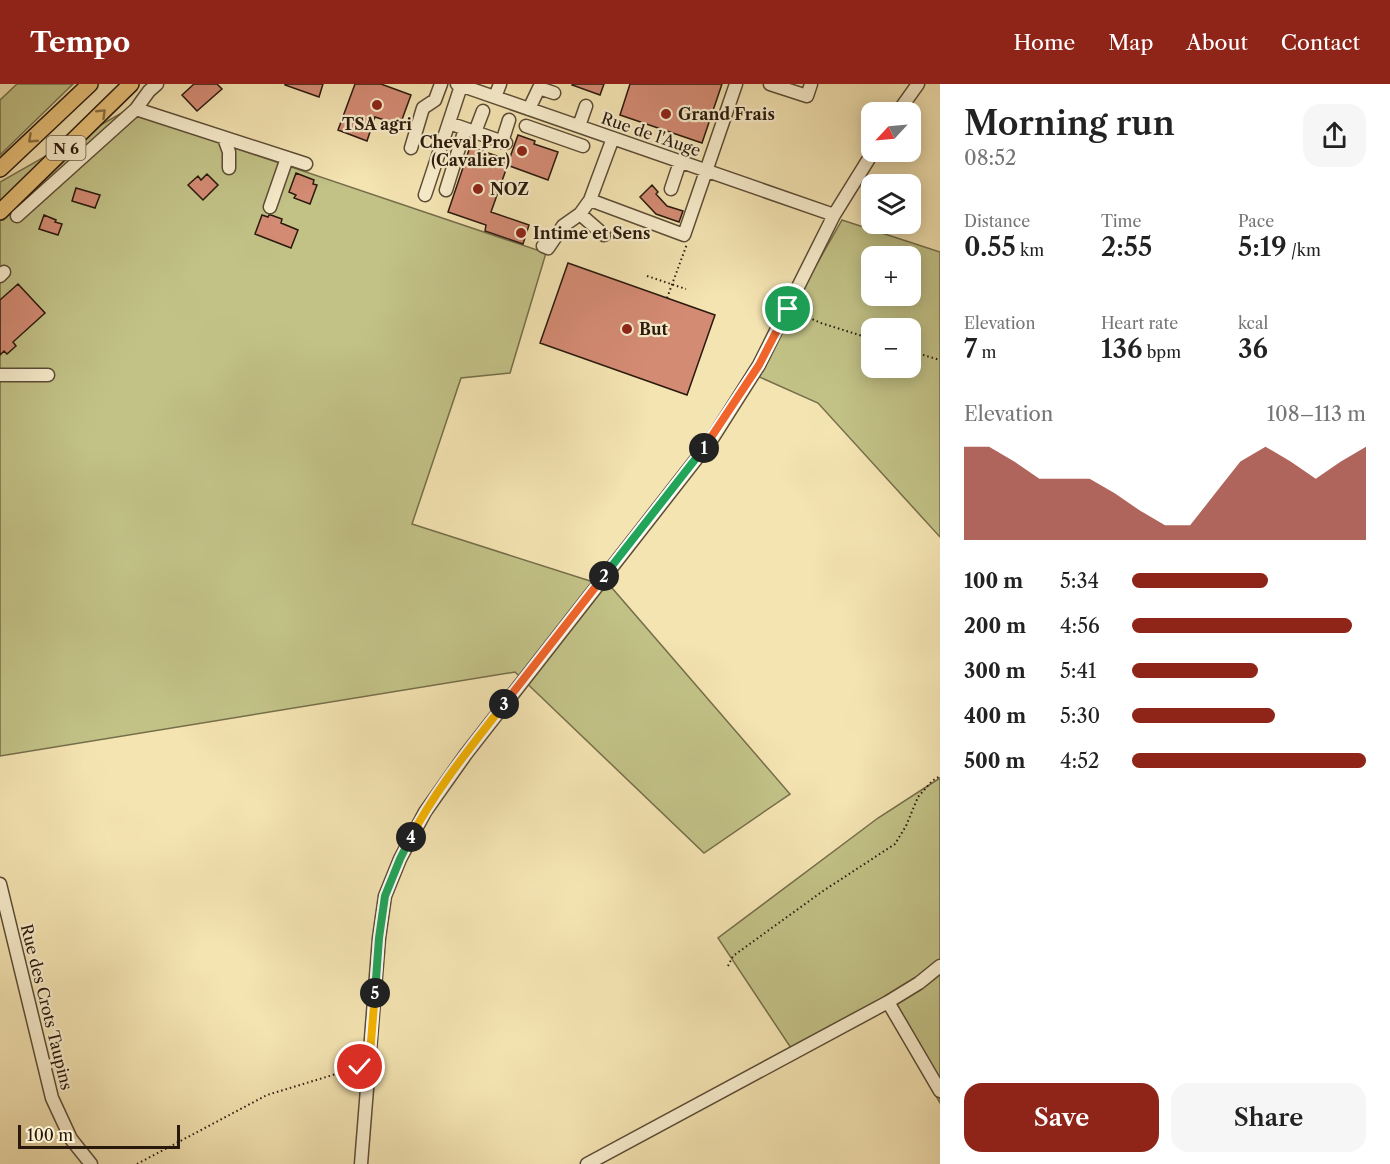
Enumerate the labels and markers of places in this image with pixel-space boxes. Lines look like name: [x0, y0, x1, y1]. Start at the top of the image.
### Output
marker: TSA agri: [370, 98, 384, 112]
place label: Grand Frais: [678, 104, 775, 124]
marker: Grand Frais: [659, 107, 673, 121]
place label: TSA agri: [342, 114, 412, 134]
place label: Cheval Pro (Cavalier): [420, 132, 510, 170]
marker: Cheval Pro (Cavalier): [515, 144, 529, 158]
place label: NOZ: [490, 179, 529, 199]
marker: NOZ: [471, 182, 485, 196]
place label: Intime et Sens: [533, 223, 651, 243]
marker: Intime et Sens: [514, 226, 528, 240]
pin: [762, 283, 813, 334]
place label: But: [639, 319, 668, 339]
marker: But: [620, 322, 634, 336]
pin: 1: [689, 433, 719, 463]
pin: 2: [589, 561, 619, 591]
pin: 3: [489, 689, 519, 719]
pin: 4: [396, 822, 426, 852]
pin: 5: [360, 978, 390, 1008]
pin: [334, 1041, 385, 1092]

